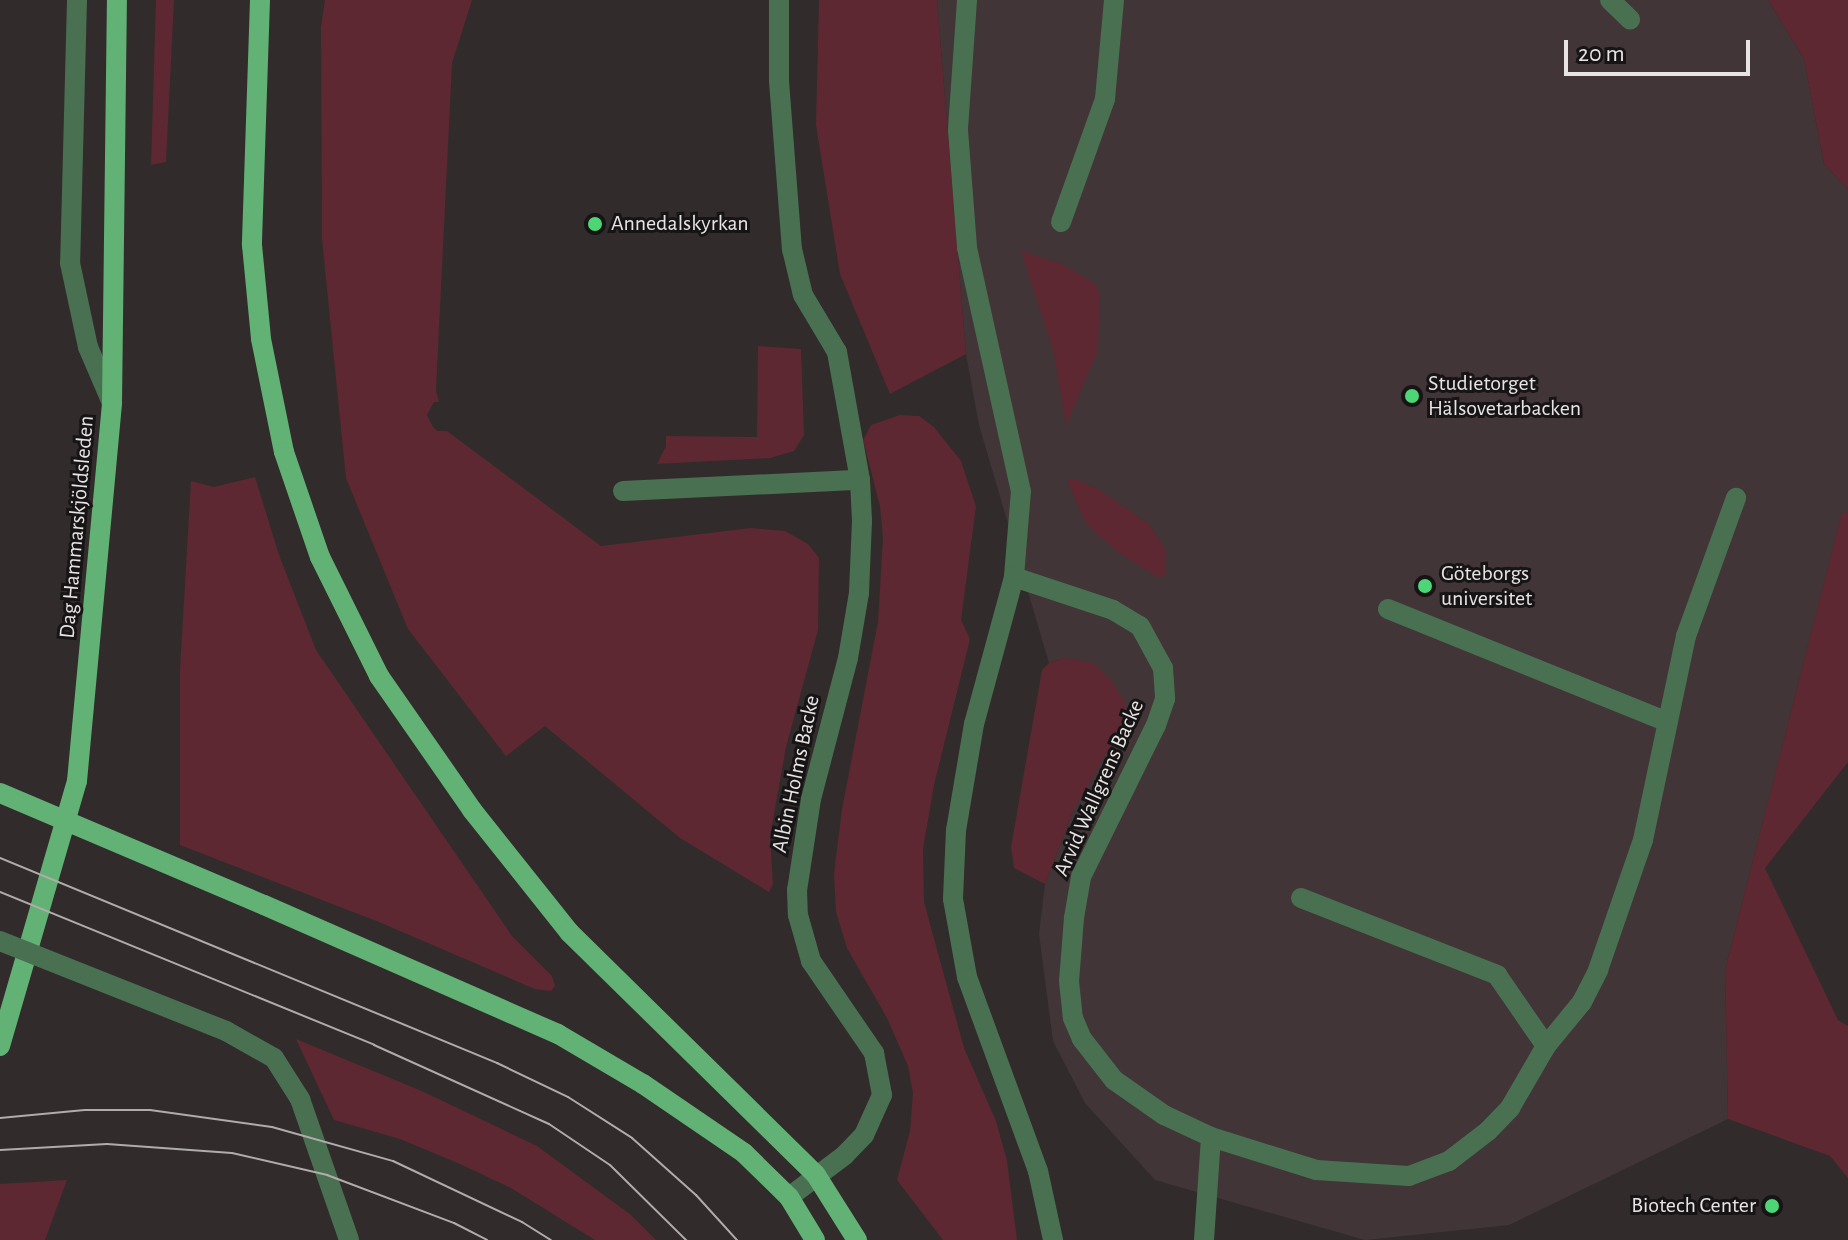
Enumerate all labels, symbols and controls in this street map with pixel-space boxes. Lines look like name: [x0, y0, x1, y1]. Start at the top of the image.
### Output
scale bar: [1568, 24, 1754, 74]
text: 20 m: [1578, 42, 1625, 66]
place label: Annedalskyrkan: [611, 211, 749, 237]
marker: Annedalskyrkan: [586, 215, 604, 233]
place label: Studietorget Hälsovetarbacken: [1428, 370, 1581, 422]
marker: Studietorget Hälsovetarbacken: [1403, 387, 1421, 405]
street label: Dag Hammarskjöldsleden: [54, 415, 100, 639]
place label: Göteborgs universitet: [1441, 560, 1532, 612]
marker: Göteborgs universitet: [1416, 577, 1434, 595]
street label: Albin Holms Backe: [766, 693, 826, 855]
street label: Arvid Wallgrens Backe: [1048, 696, 1150, 880]
place label: Biotech Center: [1631, 1193, 1756, 1219]
marker: Biotech Center: [1763, 1197, 1781, 1215]

